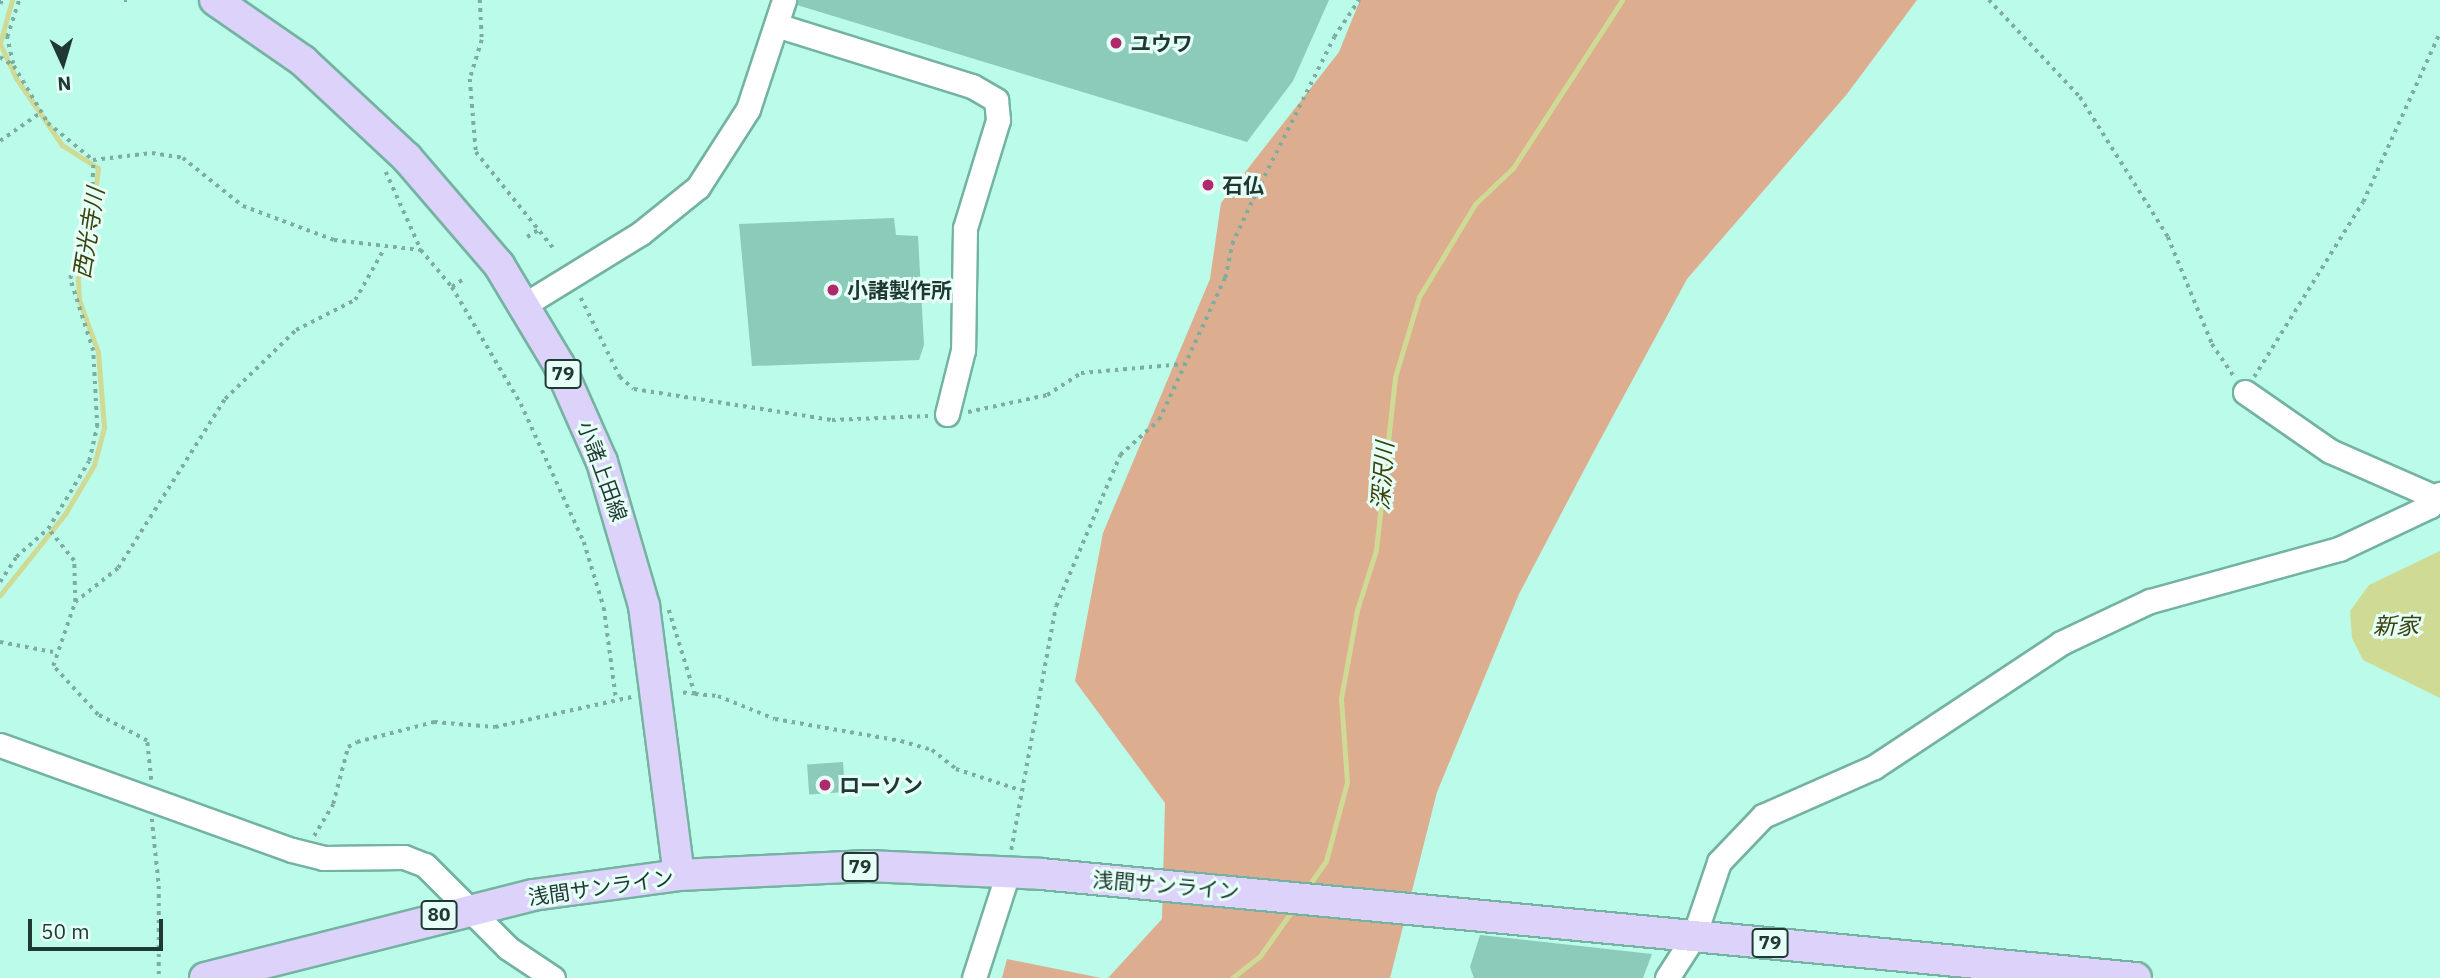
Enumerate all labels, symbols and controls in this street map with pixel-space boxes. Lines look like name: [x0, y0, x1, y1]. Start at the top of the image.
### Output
north arrow: [28, 28, 98, 98]
place label: ユウワ: [1130, 30, 1193, 56]
marker: ユウワ: [1108, 35, 1124, 51]
text: N: [57, 71, 72, 96]
place label: 石仏: [1222, 172, 1264, 198]
marker: 石仏: [1200, 177, 1216, 193]
water label: 西光寺川: [67, 185, 109, 281]
place label: 小諸製作所: [847, 277, 952, 303]
marker: 小諸製作所: [825, 282, 841, 298]
road number: 79: [544, 358, 582, 390]
street label: 小諸上田線: [573, 417, 633, 525]
water label: 深沢川: [1366, 441, 1398, 511]
water label: 新家: [2373, 611, 2419, 639]
place label: ローソン: [839, 772, 923, 798]
marker: ローソン: [817, 777, 833, 793]
road number: 79: [841, 852, 879, 882]
street label: 浅間サンライン: [526, 864, 676, 910]
street label: 浅間サンライン: [1092, 866, 1240, 904]
road number: 80: [420, 900, 458, 931]
scale bar: [32, 904, 166, 948]
text: 50 m: [41, 917, 90, 945]
road number: 79: [1751, 928, 1789, 959]

